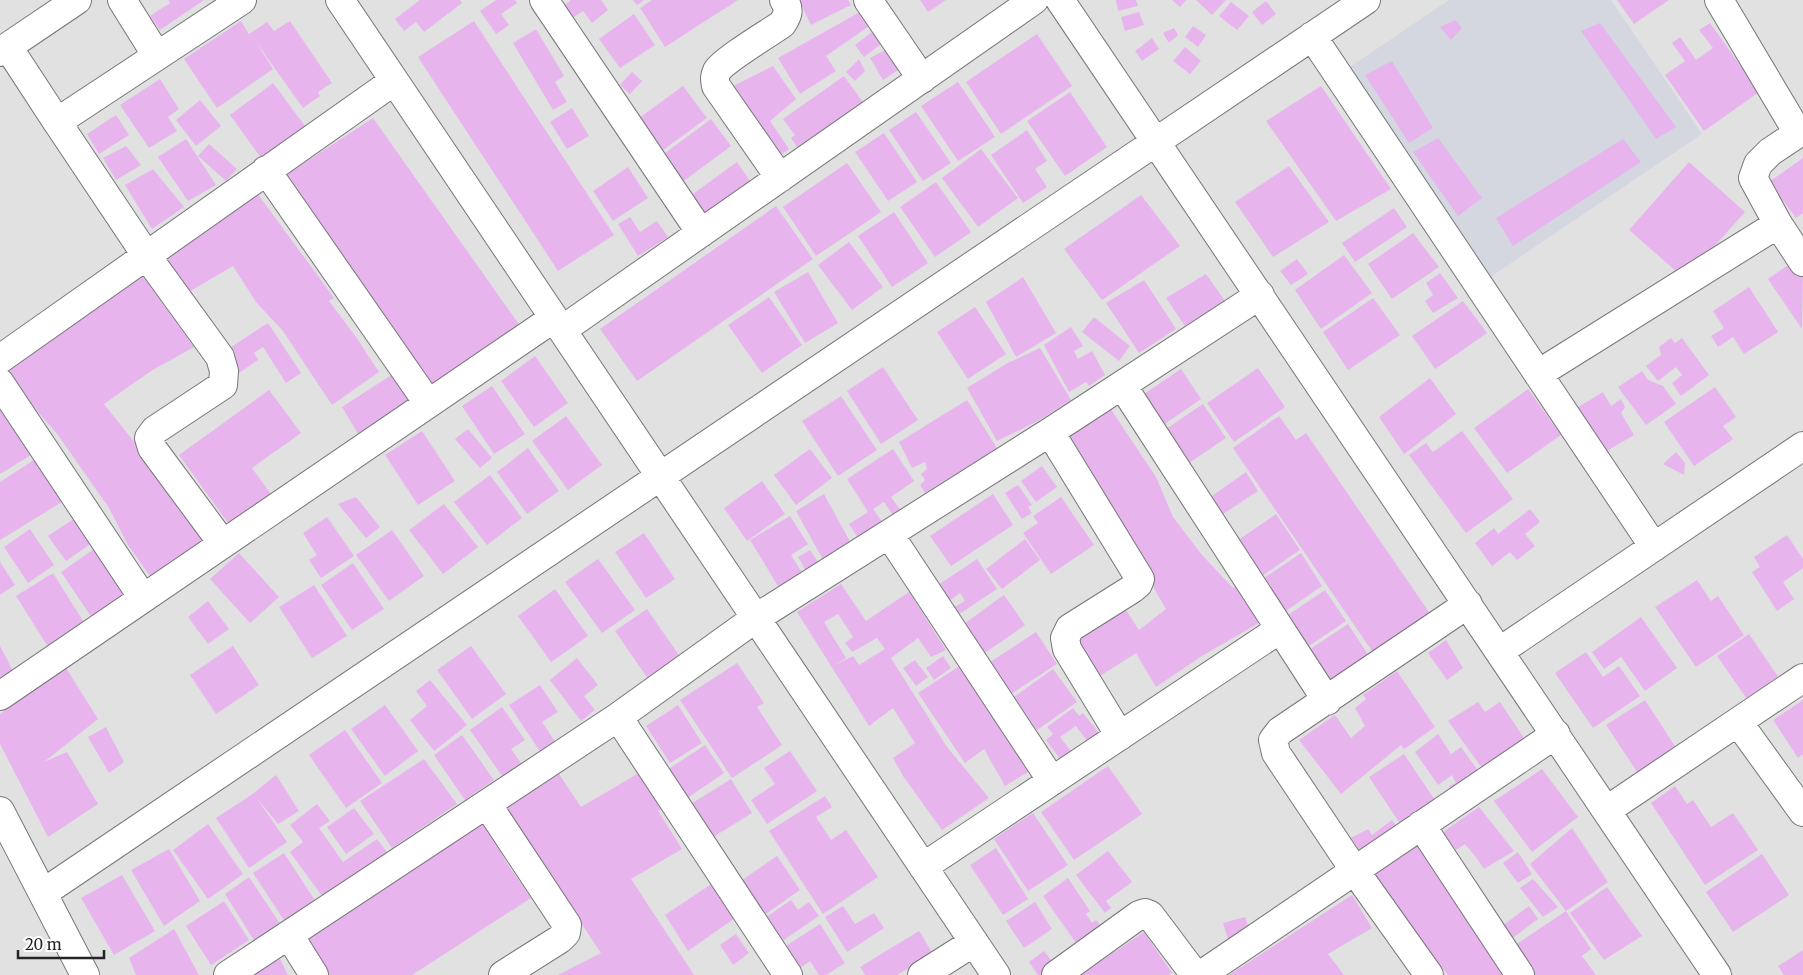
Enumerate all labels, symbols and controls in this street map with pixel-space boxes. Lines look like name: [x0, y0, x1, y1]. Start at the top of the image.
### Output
scale bar: [18, 928, 104, 960]
text: 20 m: [25, 935, 62, 954]

